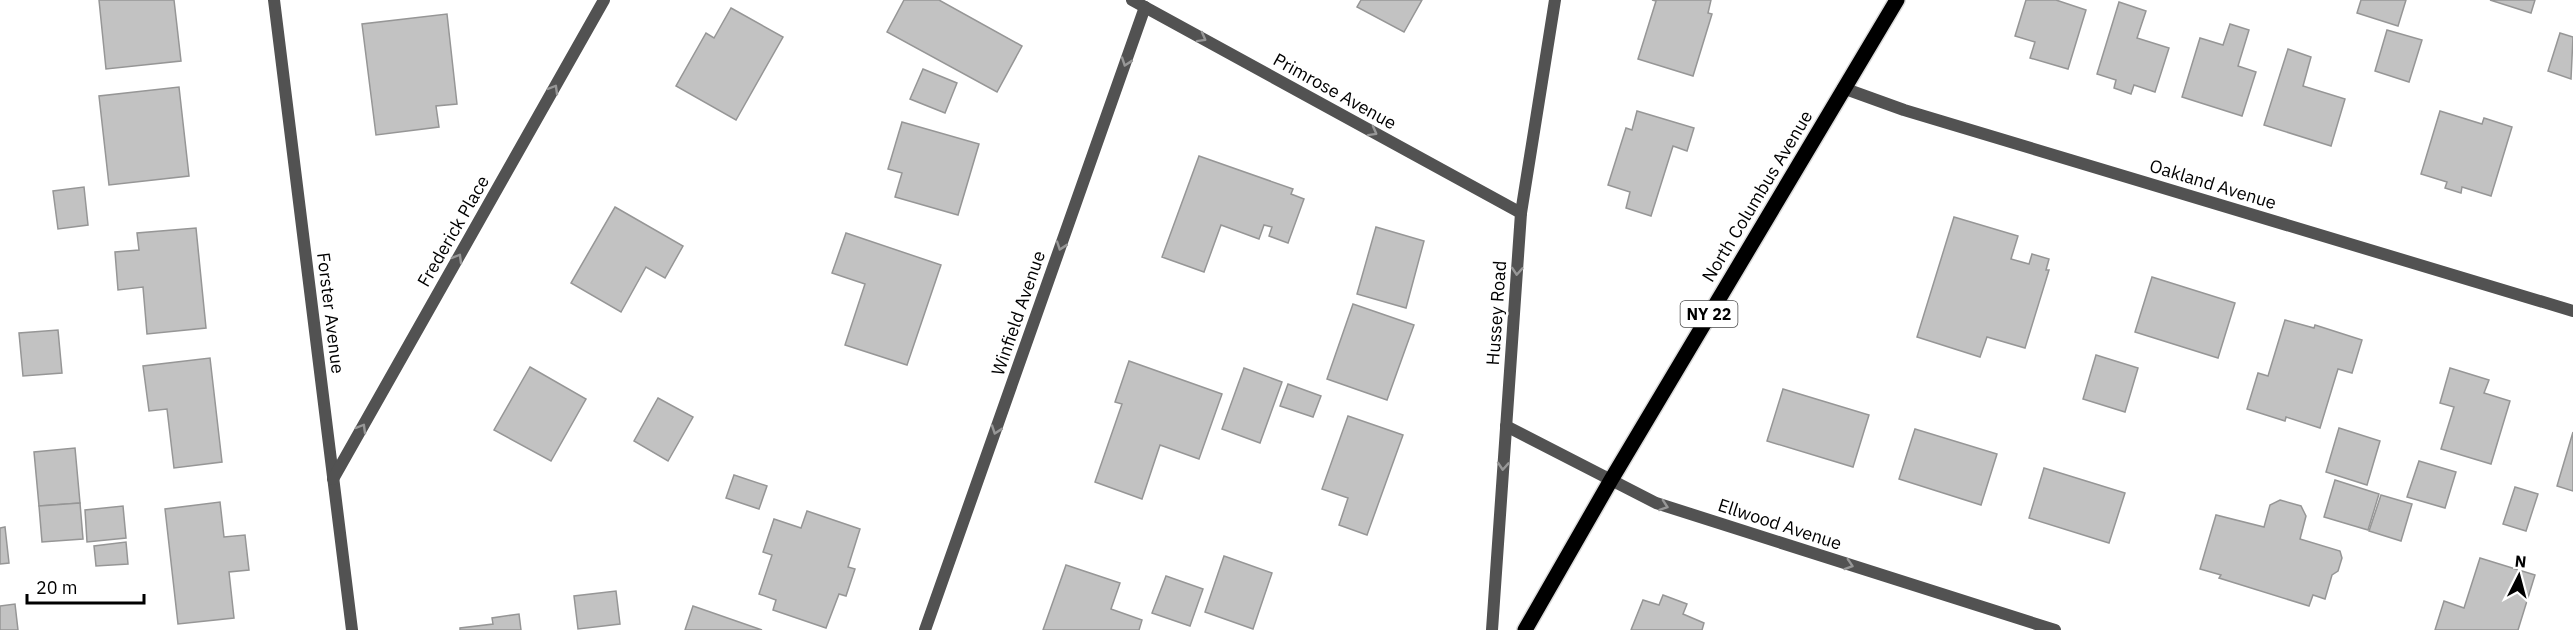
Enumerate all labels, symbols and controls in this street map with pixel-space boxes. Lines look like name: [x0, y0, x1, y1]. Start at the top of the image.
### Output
one-way arrow: [1196, 31, 1206, 42]
street label: Primrose Avenue: [1269, 48, 1401, 134]
one-way arrow: [1120, 56, 1133, 67]
one-way arrow: [547, 85, 558, 95]
street label: North Columbus Avenue: [1697, 106, 1817, 286]
one-way arrow: [1367, 125, 1377, 136]
street label: Oakland Avenue: [2147, 154, 2279, 214]
street label: Frederick Place: [412, 171, 494, 291]
one-way arrow: [1055, 240, 1068, 251]
street label: Winfield Avenue: [986, 247, 1050, 378]
street label: Forster Avenue: [312, 251, 350, 375]
one-way arrow: [451, 254, 462, 265]
street label: Hussey Road: [1481, 260, 1511, 366]
one-way arrow: [1511, 267, 1524, 276]
road number: NY 22: [1680, 301, 1738, 327]
one-way arrow: [355, 424, 366, 434]
one-way arrow: [990, 424, 1003, 435]
one-way arrow: [1497, 461, 1510, 470]
street label: Ellwood Avenue: [1715, 493, 1845, 555]
one-way arrow: [1658, 498, 1668, 511]
north arrow: [2489, 546, 2549, 606]
text: N: [2514, 551, 2527, 572]
one-way arrow: [1843, 558, 1854, 570]
scale bar: [27, 567, 144, 605]
text: 20 m: [36, 576, 78, 599]

